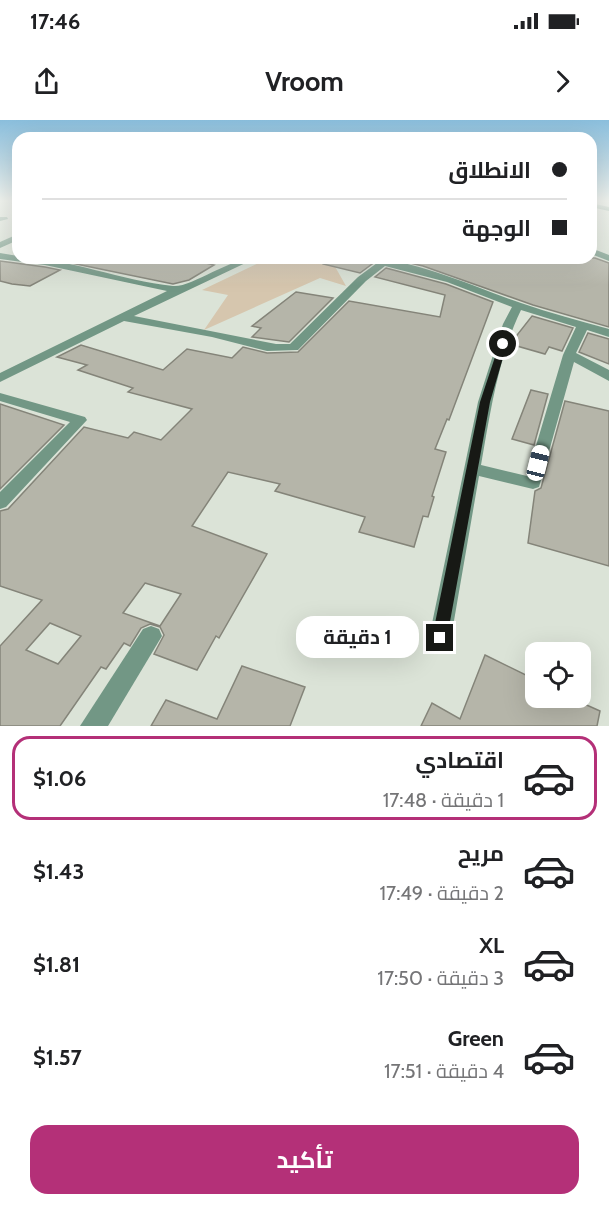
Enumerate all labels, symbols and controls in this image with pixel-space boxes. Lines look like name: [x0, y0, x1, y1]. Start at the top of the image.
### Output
text: 17:46: [30, 8, 80, 35]
icon: share: [30, 65, 63, 98]
text: Vroom: [265, 65, 344, 98]
icon: forward: [546, 65, 579, 98]
text: الانطلاق: [448, 157, 531, 184]
text: الوجهة: [462, 215, 531, 242]
route start: [489, 330, 516, 357]
car: [525, 443, 551, 483]
callout: 1 دقيقة: [296, 617, 419, 659]
route end: [426, 624, 453, 651]
text: 1 دقيقة: [323, 625, 392, 649]
map controls: [525, 642, 591, 708]
button: locate: [525, 642, 591, 708]
text: اقتصادي: [415, 747, 504, 774]
icon: car: [522, 751, 576, 805]
text: $1.06: [33, 765, 86, 792]
text: 1 دقيقة · 17:48: [383, 788, 504, 812]
text: مريح: [458, 840, 504, 867]
icon: car: [522, 844, 576, 898]
text: $1.43: [33, 858, 84, 885]
text: 2 دقيقة · 17:49: [380, 881, 504, 905]
text: XL: [479, 932, 504, 959]
icon: car: [522, 937, 576, 991]
text: $1.81: [33, 951, 80, 978]
text: 3 دقيقة · 17:50: [377, 966, 504, 990]
text: Green: [448, 1025, 504, 1052]
icon: car: [522, 1030, 576, 1084]
text: $1.57: [33, 1044, 82, 1071]
text: 4 دقيقة · 17:51: [384, 1059, 504, 1083]
button: تأكيد: [30, 1125, 579, 1194]

